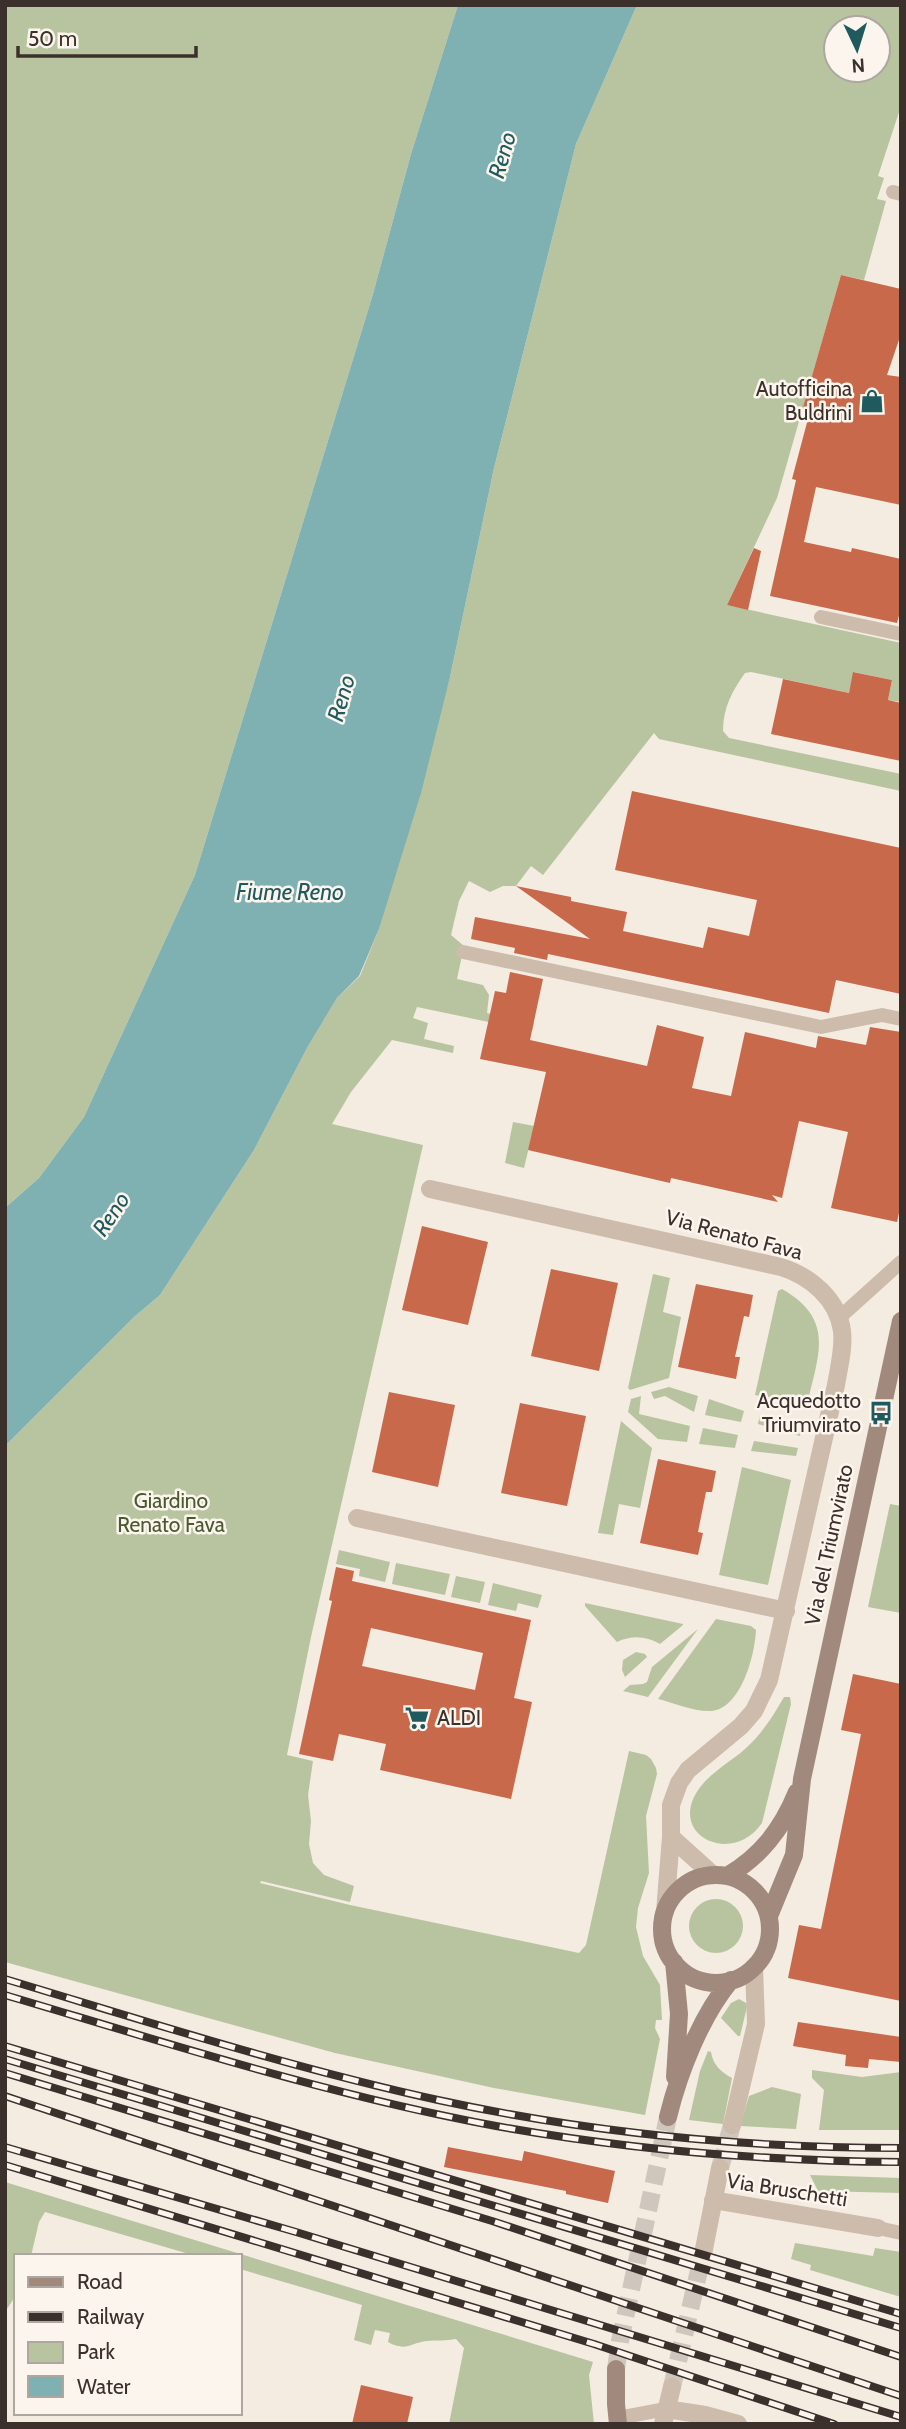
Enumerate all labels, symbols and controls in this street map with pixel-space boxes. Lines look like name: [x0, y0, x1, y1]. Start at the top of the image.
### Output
scale bar: [18, 14, 196, 58]
north arrow: [822, 14, 892, 84]
text: 50 m: [28, 26, 77, 51]
text: N: [851, 54, 866, 77]
water label: Reno: [482, 129, 522, 181]
place label: Autofficina Buldrini: [756, 376, 852, 425]
shop icon: Autofficina Buldrini: [858, 387, 886, 415]
water label: Reno: [321, 672, 361, 724]
water label: Fiume Reno: [236, 878, 344, 906]
water label: Reno: [86, 1187, 136, 1241]
street label: Via Renato Fava: [663, 1204, 805, 1265]
place label: Acquedotto Triumvirato: [757, 1388, 861, 1437]
bus stop icon: Acquedotto Triumvirato: [867, 1399, 895, 1427]
street label: Via del Triumvirato: [799, 1462, 858, 1628]
park label: Giardino Renato Fava: [117, 1488, 225, 1537]
supermarket icon: ALDI: [403, 1704, 431, 1732]
place label: ALDI: [437, 1705, 481, 1730]
street label: Via Bruschetti: [725, 2168, 849, 2211]
legend: [14, 2254, 242, 2415]
text: Road: [77, 2269, 123, 2294]
text: Railway: [77, 2304, 145, 2329]
text: Park: [77, 2339, 115, 2364]
text: Water: [77, 2374, 131, 2399]

